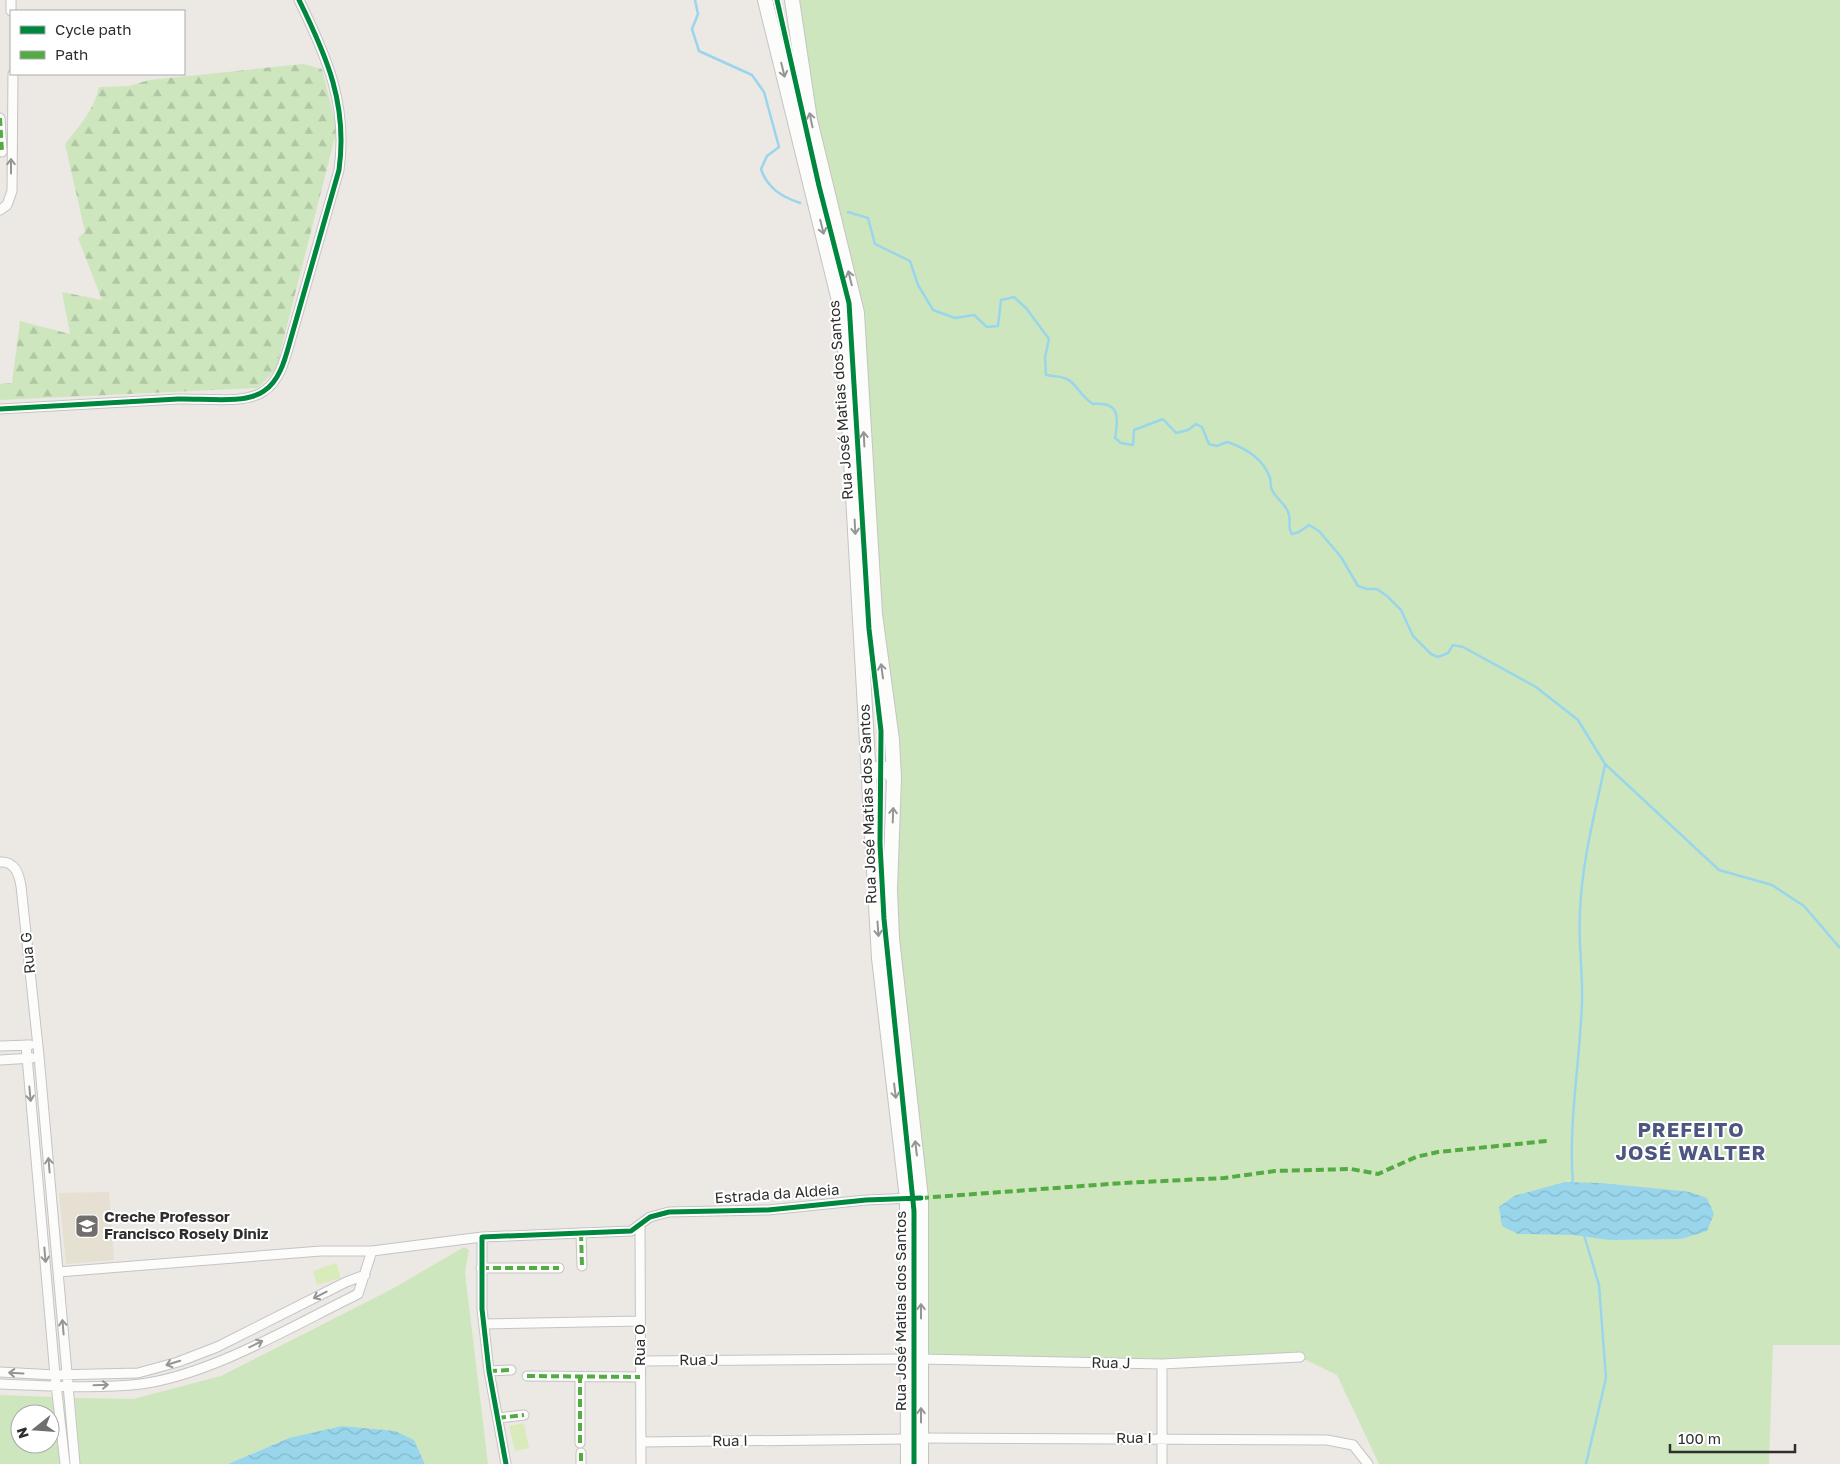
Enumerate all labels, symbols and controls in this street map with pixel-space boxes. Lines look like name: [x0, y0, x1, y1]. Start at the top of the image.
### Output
legend: [10, 10, 185, 75]
text: Cycle path: [55, 20, 131, 38]
text: Path: [55, 45, 88, 63]
one-way arrow: [778, 61, 788, 77]
one-way arrow: [805, 112, 815, 128]
one-way arrow: [6, 159, 16, 175]
one-way arrow: [818, 219, 828, 235]
one-way arrow: [845, 270, 854, 286]
street label: Rua José Matias dos Santos: [824, 299, 856, 501]
one-way arrow: [859, 431, 868, 447]
one-way arrow: [851, 519, 860, 535]
one-way arrow: [877, 663, 887, 679]
street label: Rua José Matias dos Santos: [855, 704, 879, 904]
one-way arrow: [888, 807, 897, 823]
one-way arrow: [873, 921, 882, 937]
street label: Rua G: [16, 931, 38, 975]
one-way arrow: [890, 1082, 900, 1098]
one-way arrow: [25, 1085, 35, 1101]
district label: PREFEITO JOSÉ WALTER: [1616, 1117, 1766, 1164]
one-way arrow: [911, 1141, 921, 1157]
one-way arrow: [44, 1157, 53, 1173]
street label: Estrada da Aldeia: [714, 1180, 840, 1206]
place label: Creche Professor Francisco Rosely Diniz: [104, 1207, 269, 1242]
street label: Rua José Matias dos Santos: [891, 1211, 909, 1411]
school or university icon: Creche Professor Francisco Rosely Diniz: [74, 1213, 100, 1239]
one-way arrow: [40, 1247, 50, 1263]
one-way arrow: [313, 1290, 328, 1300]
one-way arrow: [916, 1303, 926, 1319]
one-way arrow: [58, 1319, 68, 1335]
street label: Rua O: [630, 1324, 648, 1366]
one-way arrow: [248, 1338, 263, 1348]
street label: Rua J: [679, 1350, 719, 1368]
street label: Rua J: [1091, 1353, 1131, 1371]
one-way arrow: [166, 1359, 182, 1369]
one-way arrow: [9, 1369, 25, 1378]
one-way arrow: [92, 1380, 109, 1390]
north arrow: [10, 1404, 60, 1454]
one-way arrow: [916, 1408, 926, 1424]
scale bar: [1670, 1422, 1795, 1454]
text: N: [12, 1425, 32, 1441]
street label: Rua I: [1116, 1428, 1152, 1446]
text: 100 m: [1678, 1429, 1721, 1447]
street label: Rua I: [712, 1431, 748, 1449]

